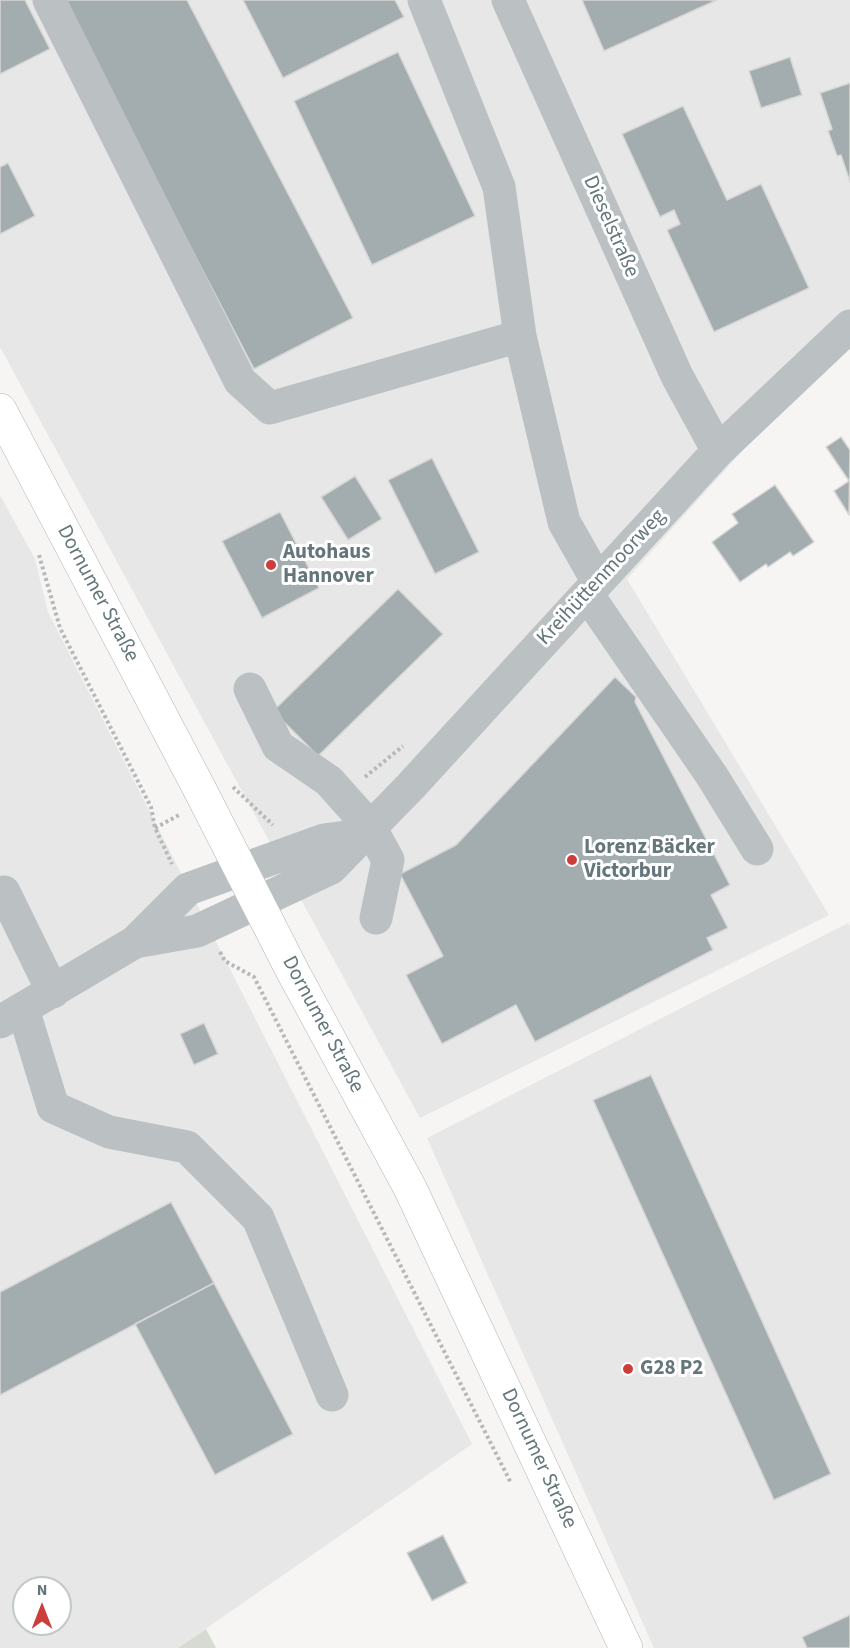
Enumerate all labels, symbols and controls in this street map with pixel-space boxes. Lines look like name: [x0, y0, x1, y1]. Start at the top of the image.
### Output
street label: Dieselstraße: [576, 172, 644, 282]
street label: Kreihüttenmoorweg: [533, 505, 671, 651]
street label: Dornumer Straße: [50, 521, 144, 667]
place label: Autohaus Hannover: [283, 540, 374, 590]
marker: Autohaus Hannover: [264, 558, 278, 572]
place label: Lorenz Bäcker Victorbur: [584, 835, 715, 885]
marker: Lorenz Bäcker Victorbur: [565, 853, 579, 867]
street label: Dornumer Straße: [275, 952, 369, 1098]
place label: G28 P2: [640, 1356, 703, 1382]
marker: G28 P2: [621, 1362, 635, 1376]
street label: Dornumer Straße: [495, 1385, 581, 1533]
north arrow: [12, 1576, 72, 1636]
text: N: [37, 1579, 47, 1601]

